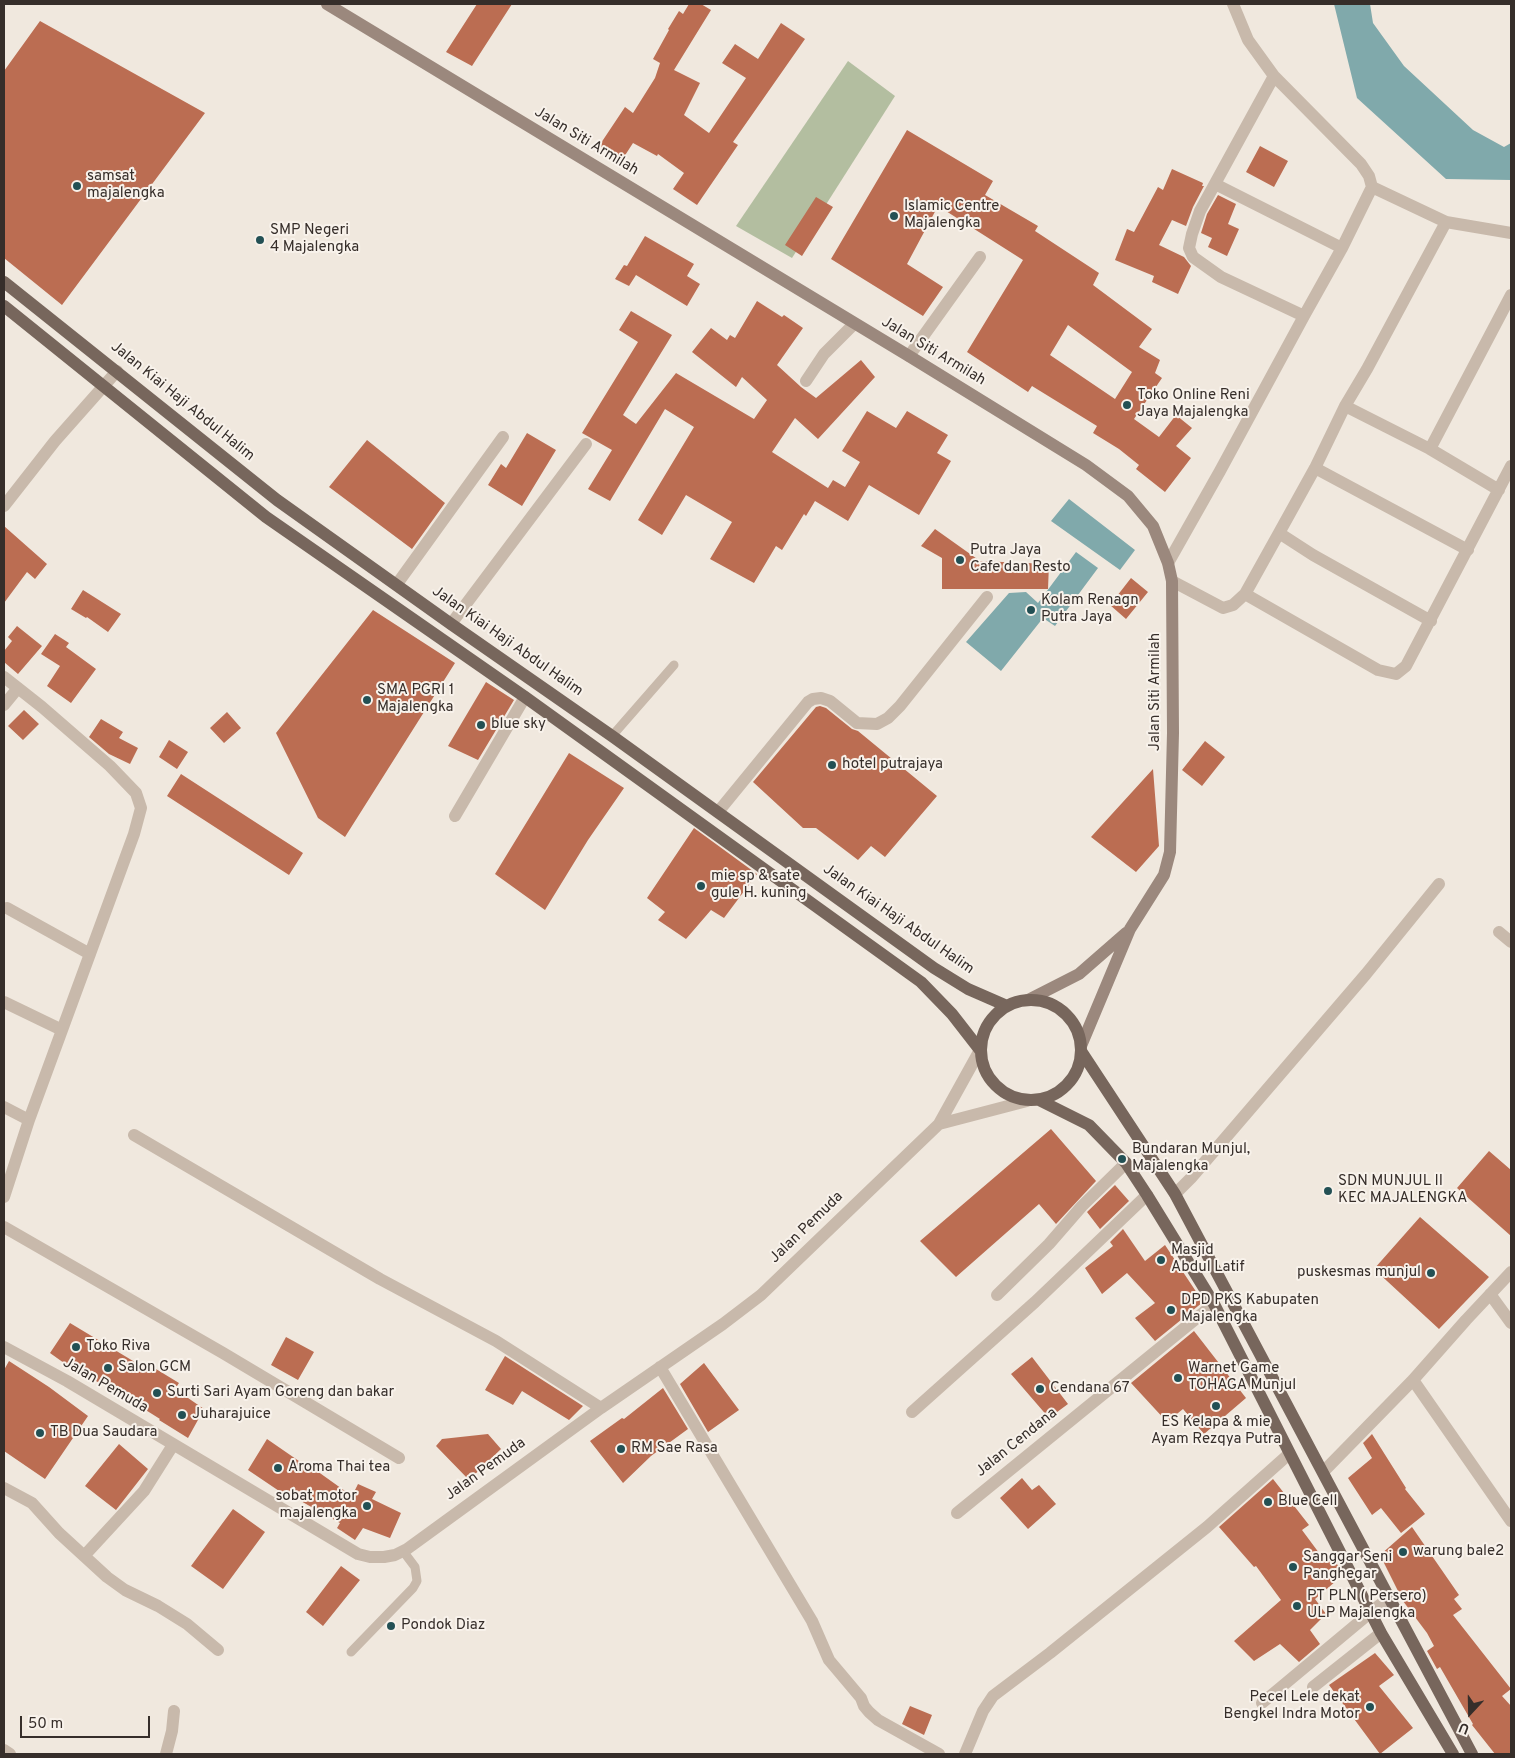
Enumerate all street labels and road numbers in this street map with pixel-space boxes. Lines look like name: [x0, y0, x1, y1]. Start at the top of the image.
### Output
street label: Jalan Siti Armilah: [531, 104, 641, 180]
street label: Jalan Siti Armilah: [878, 314, 988, 390]
street label: Jalan Kiai Haji Abdul Halim: [106, 338, 258, 466]
street label: Jalan Kiai Haji Abdul Halim: [428, 583, 586, 701]
street label: Jalan Siti Armilah: [1147, 633, 1165, 751]
street label: Jalan Kiai Haji Abdul Halim: [819, 861, 977, 979]
street label: Jalan Pemuda: [767, 1188, 847, 1268]
street label: Jalan Pemuda: [59, 1354, 151, 1418]
street label: Jalan Cendana: [973, 1405, 1061, 1481]
street label: Jalan Pemuda: [442, 1435, 530, 1505]

